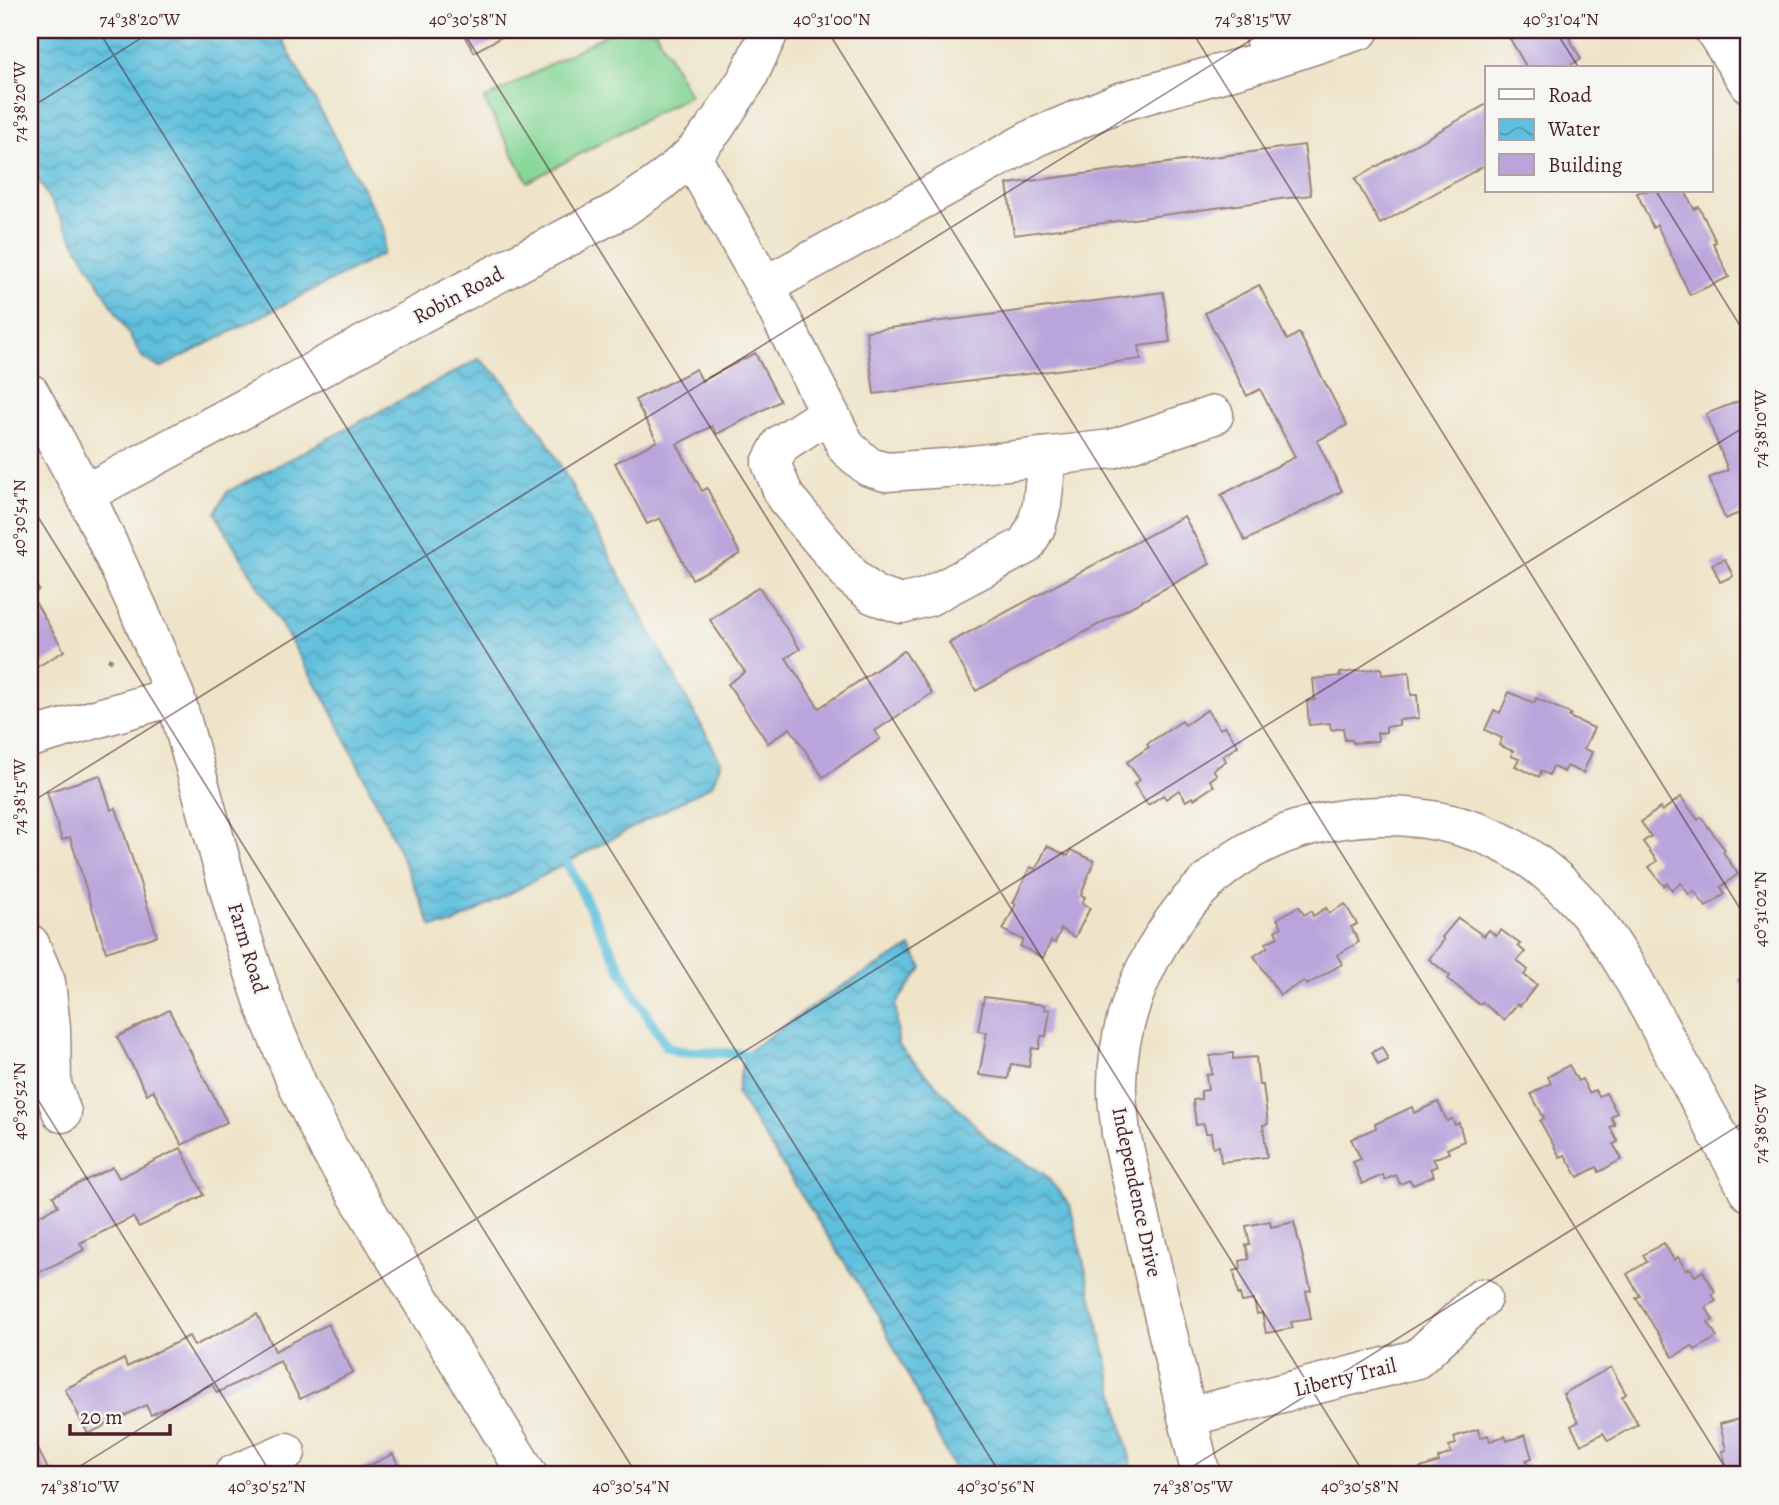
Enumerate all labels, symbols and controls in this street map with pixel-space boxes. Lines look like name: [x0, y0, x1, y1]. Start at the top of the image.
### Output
text: 74°38'20"W: [100, 7, 181, 31]
text: 40°30'58"N: [429, 7, 507, 31]
text: 40°31'00"N: [793, 7, 871, 31]
text: 74°38'15"W: [1215, 7, 1292, 31]
text: 40°31'04"N: [1523, 7, 1599, 31]
text: 74°38'20"W: [7, 61, 31, 142]
legend: [1485, 66, 1712, 192]
text: Road: [1548, 81, 1592, 109]
text: Water: [1547, 115, 1600, 143]
text: Building: [1548, 151, 1623, 179]
street label: Robin Road: [408, 259, 509, 331]
text: 74°38'10"W: [1748, 390, 1772, 468]
text: 40°30'54"N: [7, 479, 31, 557]
text: 74°38'15"W: [7, 758, 31, 835]
text: 40°31'02"N: [1748, 871, 1772, 947]
street label: Farm Road: [221, 899, 275, 997]
text: 40°30'52"N: [7, 1062, 31, 1140]
text: 74°38'05"W: [1748, 1084, 1772, 1164]
street label: Independence Drive: [1105, 1104, 1169, 1280]
street label: Liberty Trail: [1291, 1351, 1399, 1403]
scale bar: [70, 1393, 170, 1437]
text: 20 m: [80, 1403, 123, 1431]
text: 74°38'10"W: [41, 1474, 119, 1498]
text: 40°30'52"N: [228, 1474, 306, 1498]
text: 40°30'54"N: [592, 1474, 670, 1498]
text: 40°30'56"N: [957, 1474, 1035, 1498]
text: 74°38'05"W: [1153, 1474, 1233, 1498]
text: 40°30'58"N: [1321, 1474, 1399, 1498]

